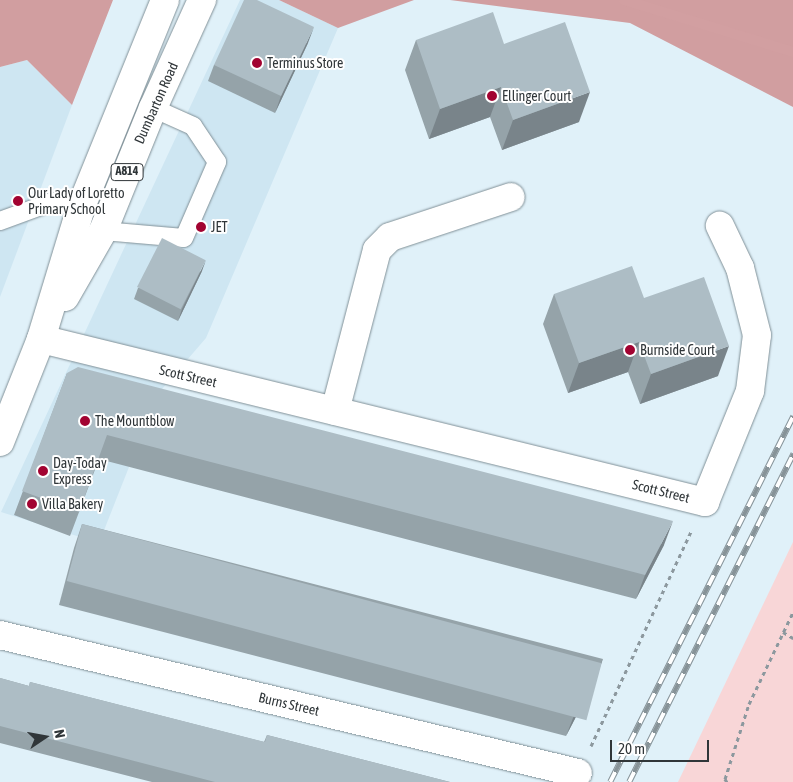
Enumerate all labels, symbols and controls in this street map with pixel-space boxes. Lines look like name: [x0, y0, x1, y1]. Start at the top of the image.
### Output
place label: Terminus Store: [267, 55, 343, 71]
marker: Terminus Store: [251, 57, 263, 69]
street label: Dumbarton Road: [130, 60, 182, 146]
place label: Ellinger Court: [502, 88, 571, 104]
marker: Ellinger Court: [486, 90, 498, 102]
road number: A814: [110, 162, 144, 182]
place label: Our Lady of Loretto Primary School: [28, 185, 125, 218]
marker: Our Lady of Loretto Primary School: [12, 195, 24, 207]
place label: JET: [211, 219, 228, 235]
marker: JET: [195, 221, 207, 233]
place label: Burnside Court: [640, 342, 715, 358]
marker: Burnside Court: [624, 344, 636, 356]
street label: Scott Street: [158, 361, 218, 391]
place label: The Mountblow: [95, 413, 174, 429]
marker: The Mountblow: [79, 415, 91, 427]
place label: Day-Today Express: [53, 455, 107, 488]
marker: Day-Today Express: [37, 465, 49, 477]
street label: Scott Street: [631, 476, 691, 506]
place label: Villa Bakery: [42, 496, 103, 512]
marker: Villa Bakery: [26, 498, 38, 510]
street label: Burns Street: [257, 689, 321, 719]
north arrow: [20, 712, 70, 762]
text: N: [51, 728, 68, 740]
scale bar: [613, 730, 712, 762]
text: 20 m: [618, 740, 645, 757]

